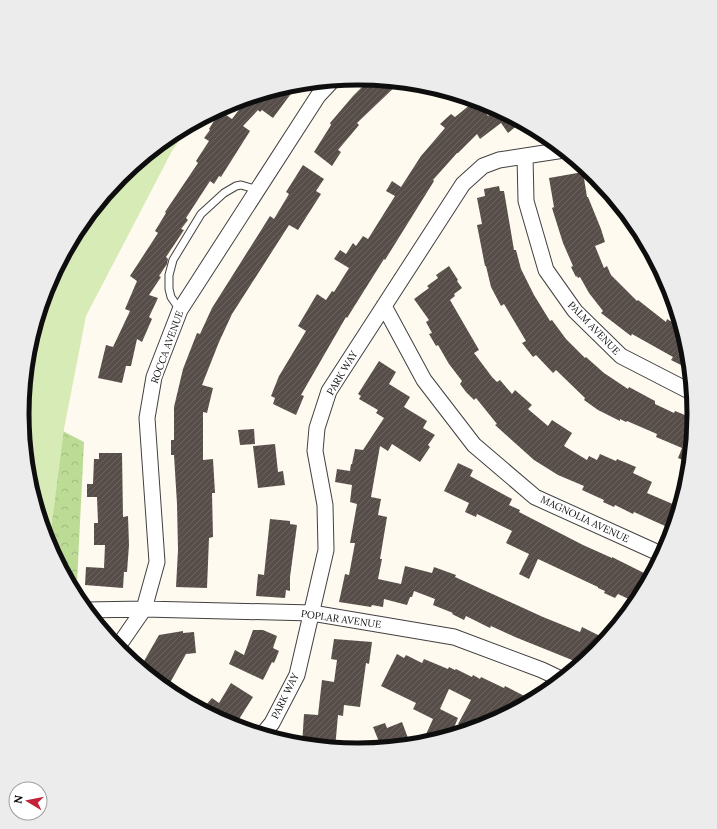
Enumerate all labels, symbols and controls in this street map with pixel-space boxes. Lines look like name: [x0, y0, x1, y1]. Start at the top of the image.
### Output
street label: PALM AVENUE: [565, 298, 623, 358]
street label: ROCCA AVENUE: [148, 309, 186, 385]
street label: PARK WAY: [324, 348, 361, 398]
street label: MAGNOLIA AVENUE: [539, 493, 631, 545]
street label: POPLAR AVENUE: [300, 607, 382, 631]
street label: PARK WAY: [268, 670, 302, 721]
north arrow: [8, 781, 48, 821]
text: N: [11, 793, 26, 805]

